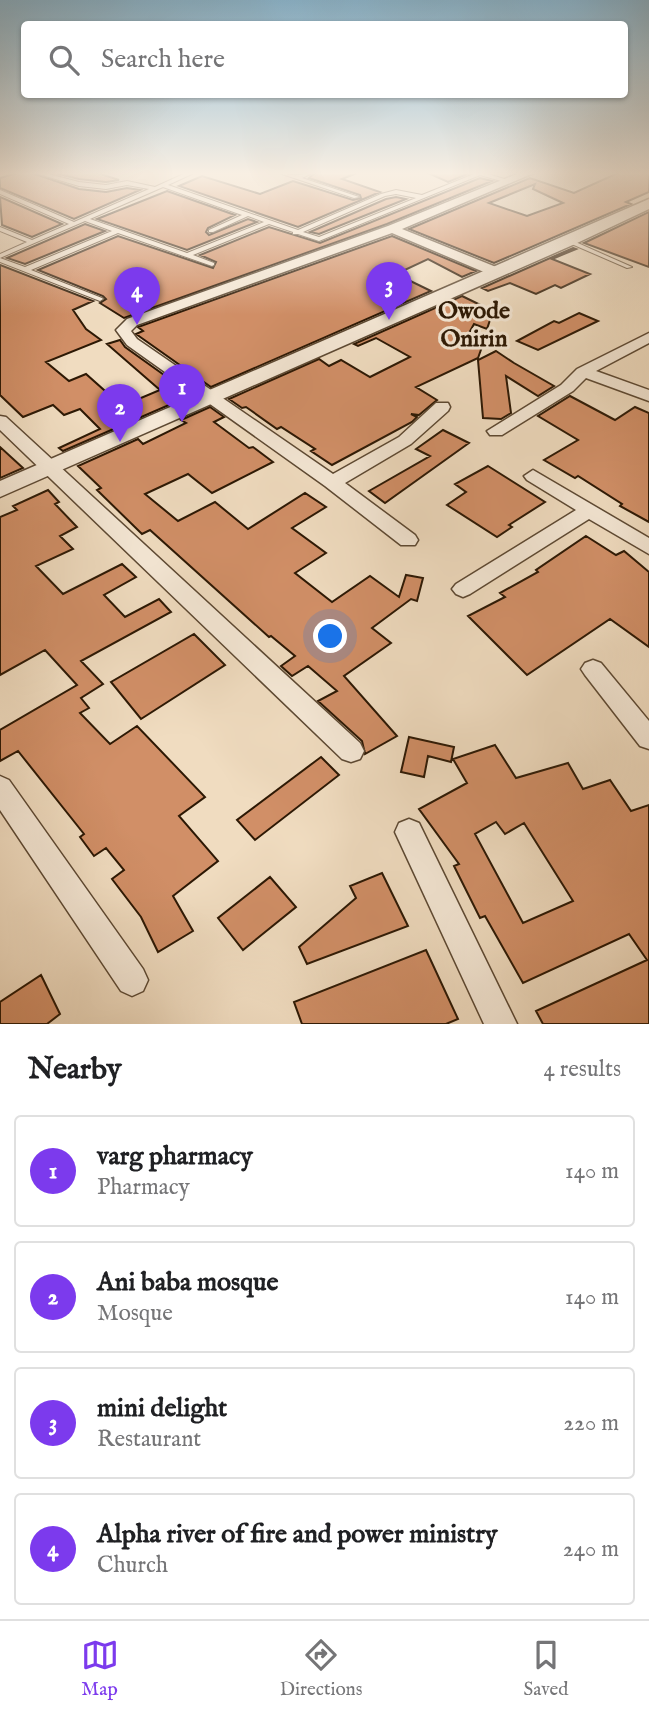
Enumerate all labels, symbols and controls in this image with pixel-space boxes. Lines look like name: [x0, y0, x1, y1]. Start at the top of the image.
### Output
search box: [21, 21, 628, 98]
icon: search: [45, 41, 83, 79]
text: Search here: [101, 43, 225, 76]
pin: 3: [366, 262, 412, 320]
pin: 4: [114, 267, 160, 325]
district label: Owode Onirin: [438, 296, 510, 355]
pin: 1: [159, 364, 205, 422]
pin: 2: [97, 384, 143, 442]
your location: [313, 619, 347, 653]
text: Nearby: [28, 1051, 121, 1089]
text: 4 results: [543, 1055, 621, 1084]
text: varg pharmacy: [97, 1140, 253, 1173]
text: 1: [49, 1157, 57, 1186]
text: 140 m: [565, 1157, 619, 1186]
text: Pharmacy: [97, 1173, 190, 1202]
text: Ani baba mosque: [97, 1266, 278, 1299]
text: 2: [48, 1283, 58, 1312]
text: 140 m: [565, 1283, 619, 1312]
text: Mosque: [97, 1299, 173, 1328]
text: mini delight: [97, 1392, 227, 1425]
text: 3: [49, 1409, 57, 1438]
text: 220 m: [563, 1409, 619, 1438]
text: Restaurant: [97, 1425, 201, 1454]
text: Alpha river of fire and power ministry: [97, 1518, 498, 1551]
text: 4: [47, 1535, 59, 1564]
text: 240 m: [563, 1535, 619, 1564]
text: Church: [97, 1551, 168, 1580]
tab: Map: [81, 1636, 119, 1702]
tab: Directions: [280, 1636, 362, 1702]
tab: Saved: [523, 1636, 568, 1702]

